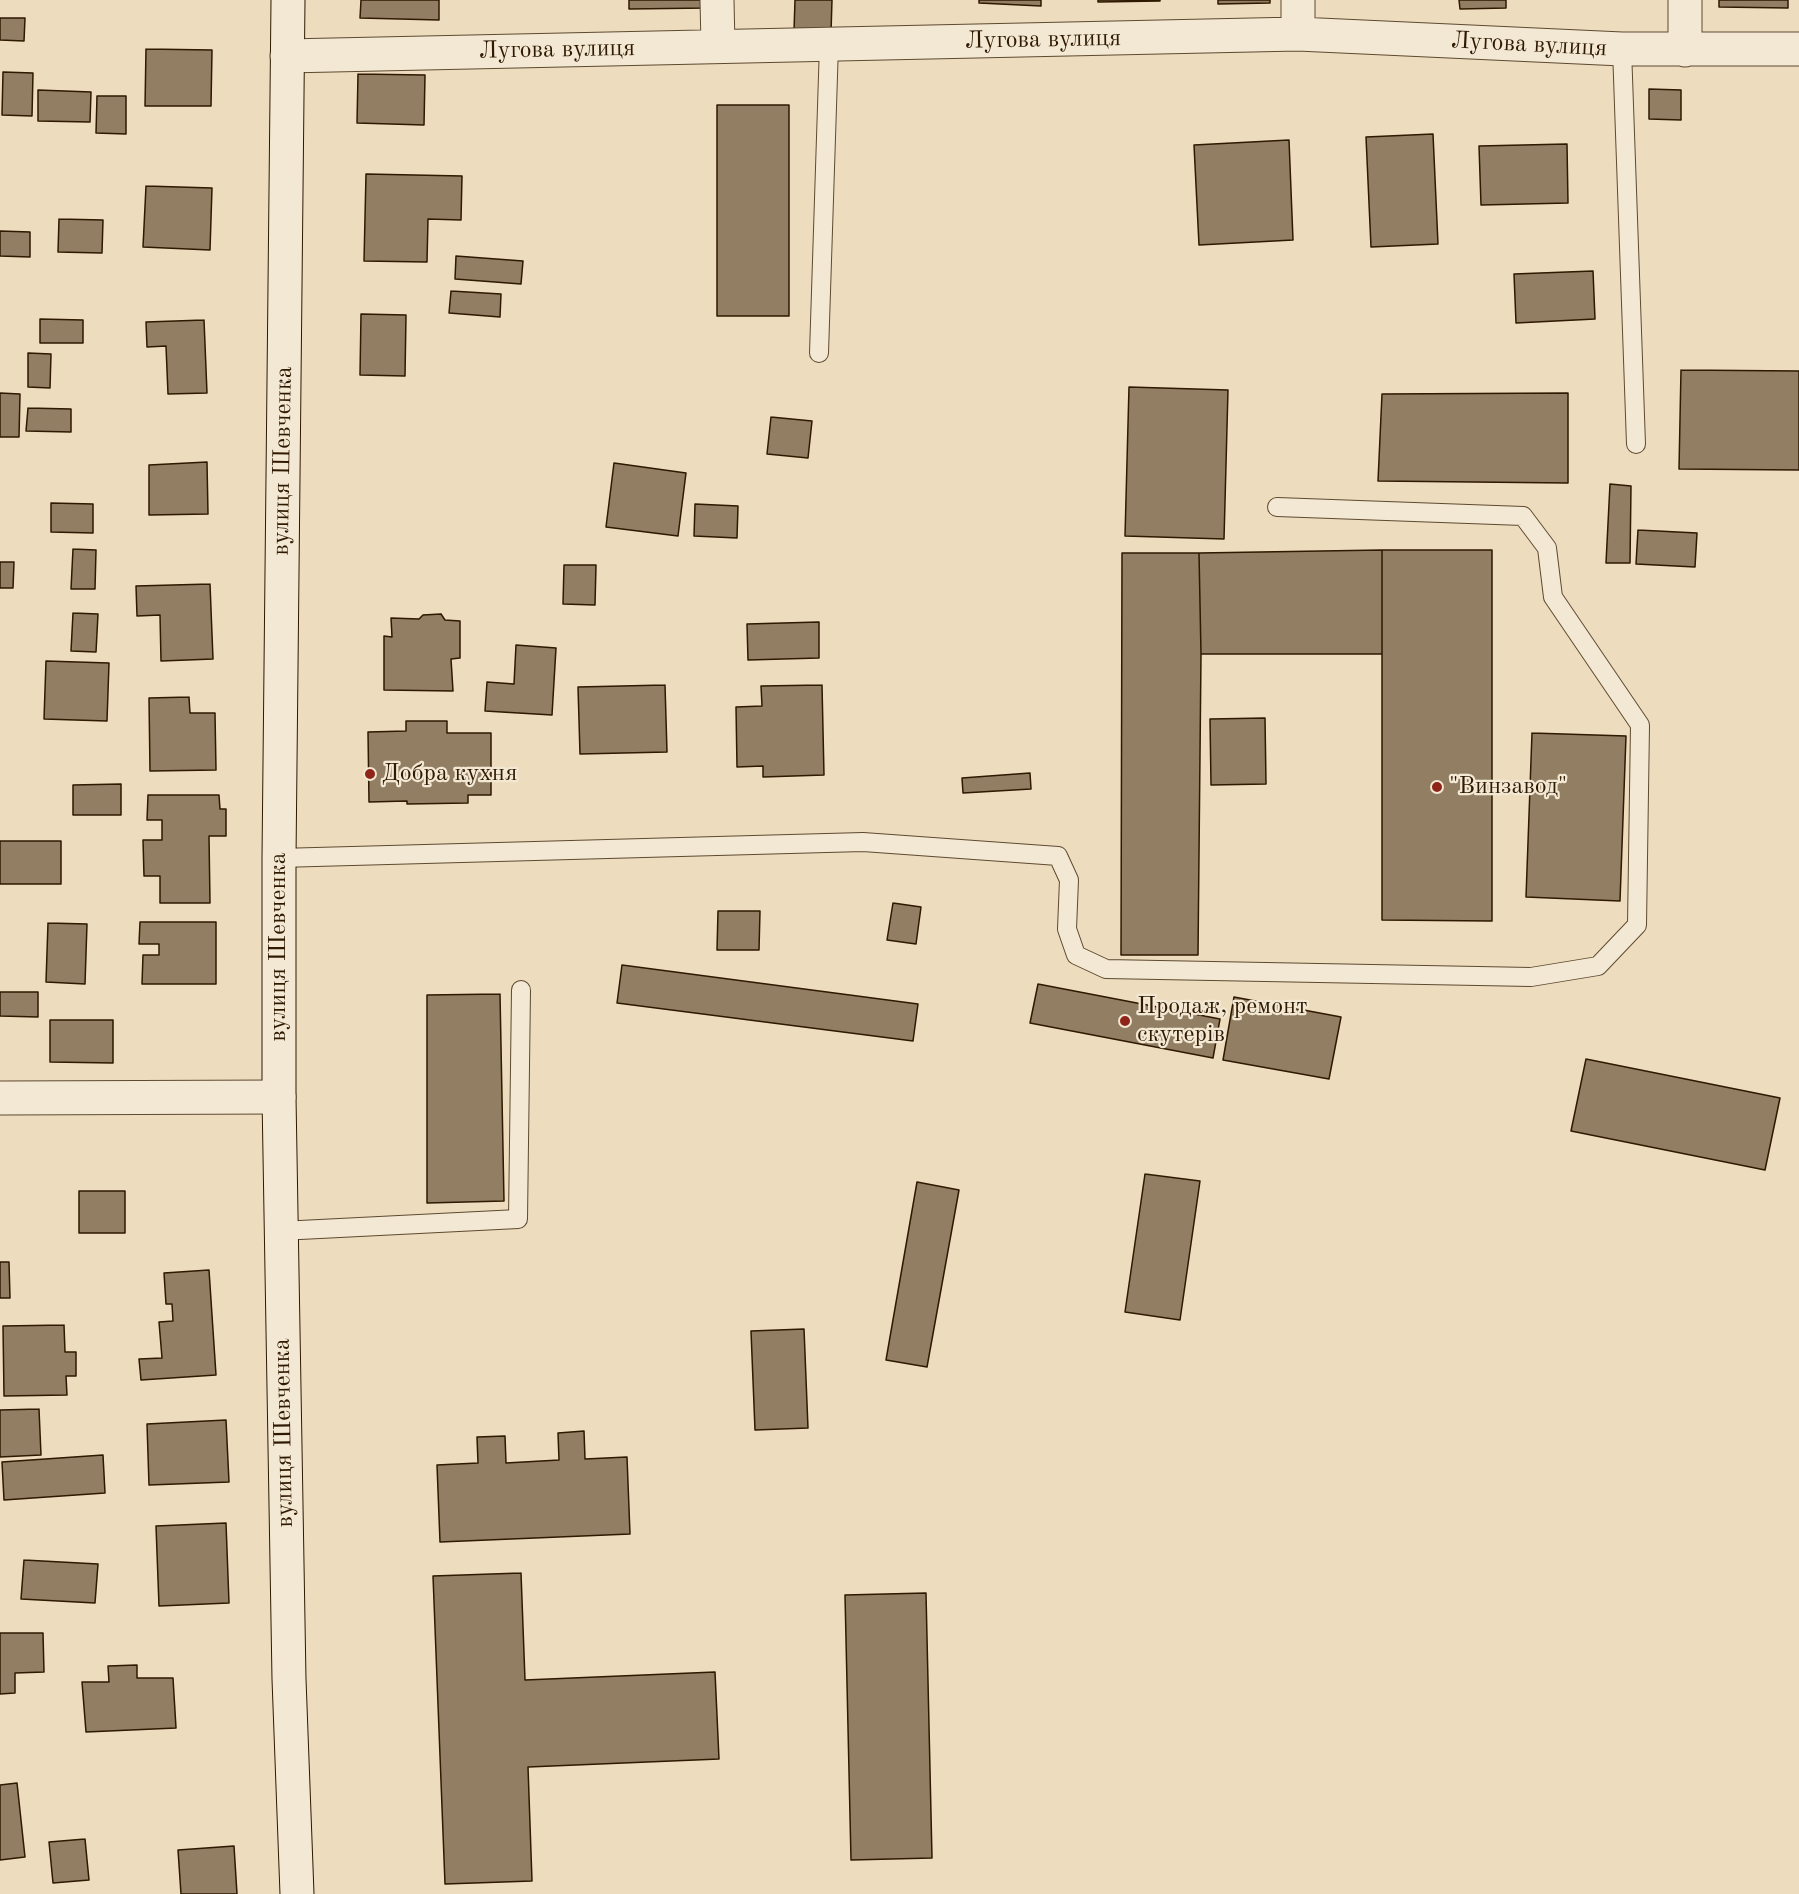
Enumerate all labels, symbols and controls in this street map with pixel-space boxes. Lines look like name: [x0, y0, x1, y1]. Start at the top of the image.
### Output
street label: Лугова вулиця: [965, 24, 1121, 56]
street label: Лугова вулиця: [1450, 27, 1608, 63]
street label: Лугова вулиця: [479, 34, 635, 66]
street label: вулиця Шевченка: [267, 366, 299, 556]
place label: Добра кухня: [382, 760, 517, 788]
marker: Добра кухня: [363, 767, 377, 781]
place label: "Винзавод": [1449, 773, 1567, 801]
marker: "Винзавод": [1430, 780, 1444, 794]
street label: вулиця Шевченка: [265, 852, 293, 1042]
place label: Продаж, ремонт скутерів: [1137, 993, 1308, 1049]
marker: Продаж, ремонт скутерів: [1118, 1014, 1132, 1028]
street label: вулиця Шевченка: [268, 1338, 300, 1528]

